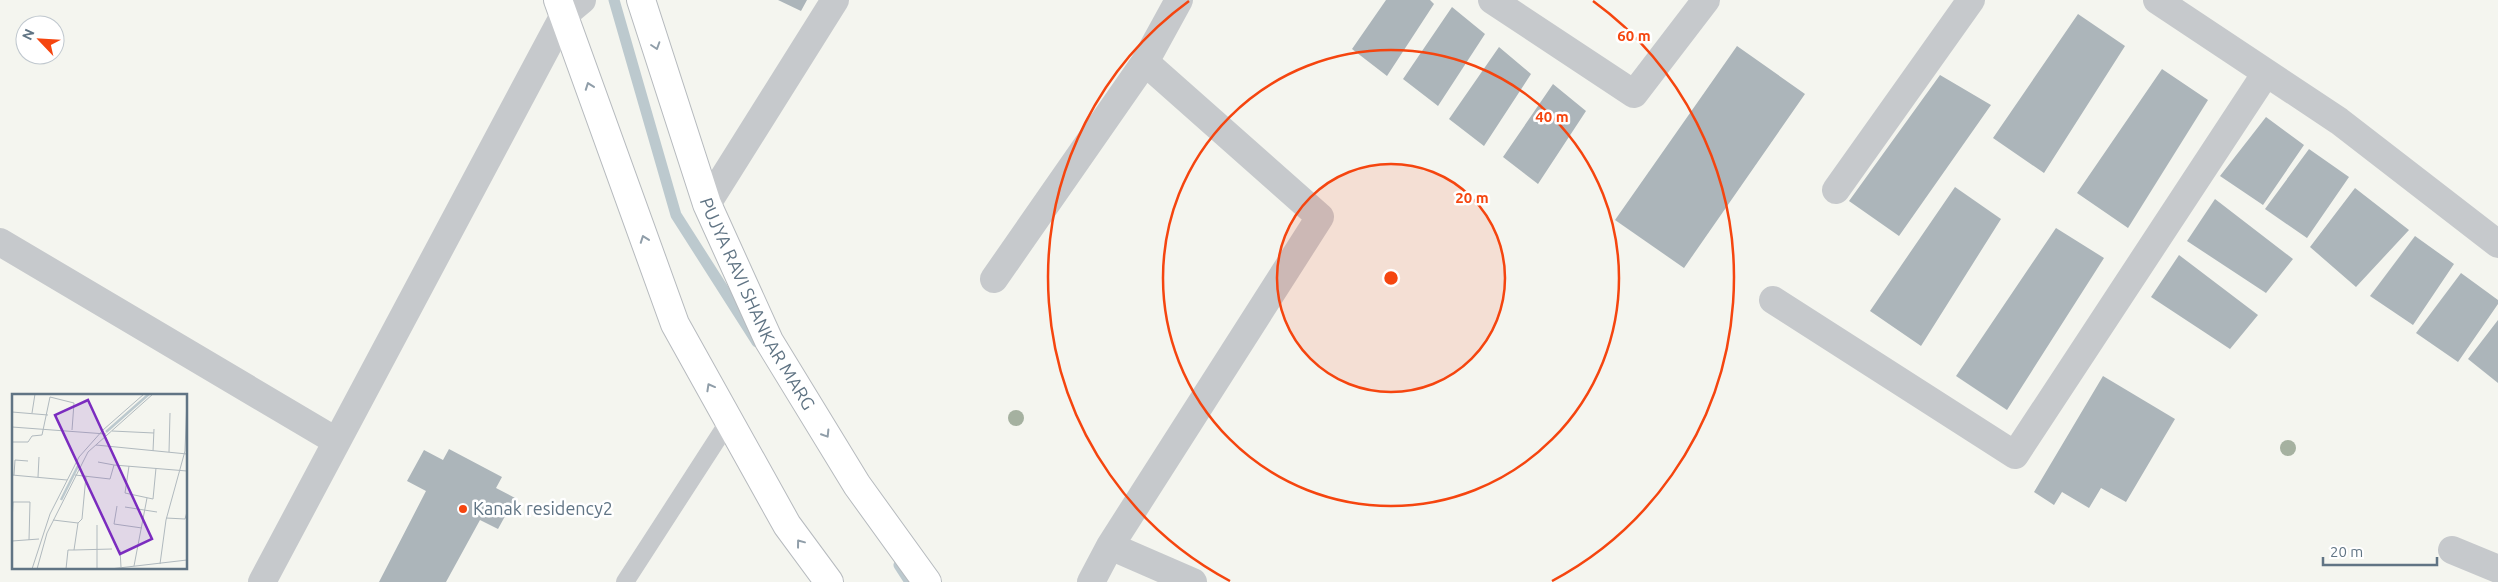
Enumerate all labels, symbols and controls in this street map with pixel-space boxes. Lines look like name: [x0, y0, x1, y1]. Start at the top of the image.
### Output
north arrow: [15, 15, 65, 65]
text: N: [19, 26, 38, 43]
text: 60 m: [1617, 27, 1651, 44]
one-way arrow: [650, 42, 660, 50]
one-way arrow: [585, 83, 595, 91]
text: 40 m: [1535, 108, 1569, 125]
text: 20 m: [1455, 189, 1489, 206]
street label: PUJYA RAVI SHANKAR MARG: [697, 195, 819, 413]
one-way arrow: [640, 236, 650, 244]
centre of rings: [1382, 269, 1400, 287]
one-way arrow: [706, 384, 716, 393]
inset map: [12, 394, 188, 570]
one-way arrow: [820, 428, 829, 437]
place label: Kanak residency2: [473, 498, 613, 518]
marker: Kanak residency2: [457, 503, 469, 515]
scale bar: [2323, 534, 2437, 566]
one-way arrow: [797, 539, 806, 549]
text: 20 m: [2330, 543, 2363, 560]

